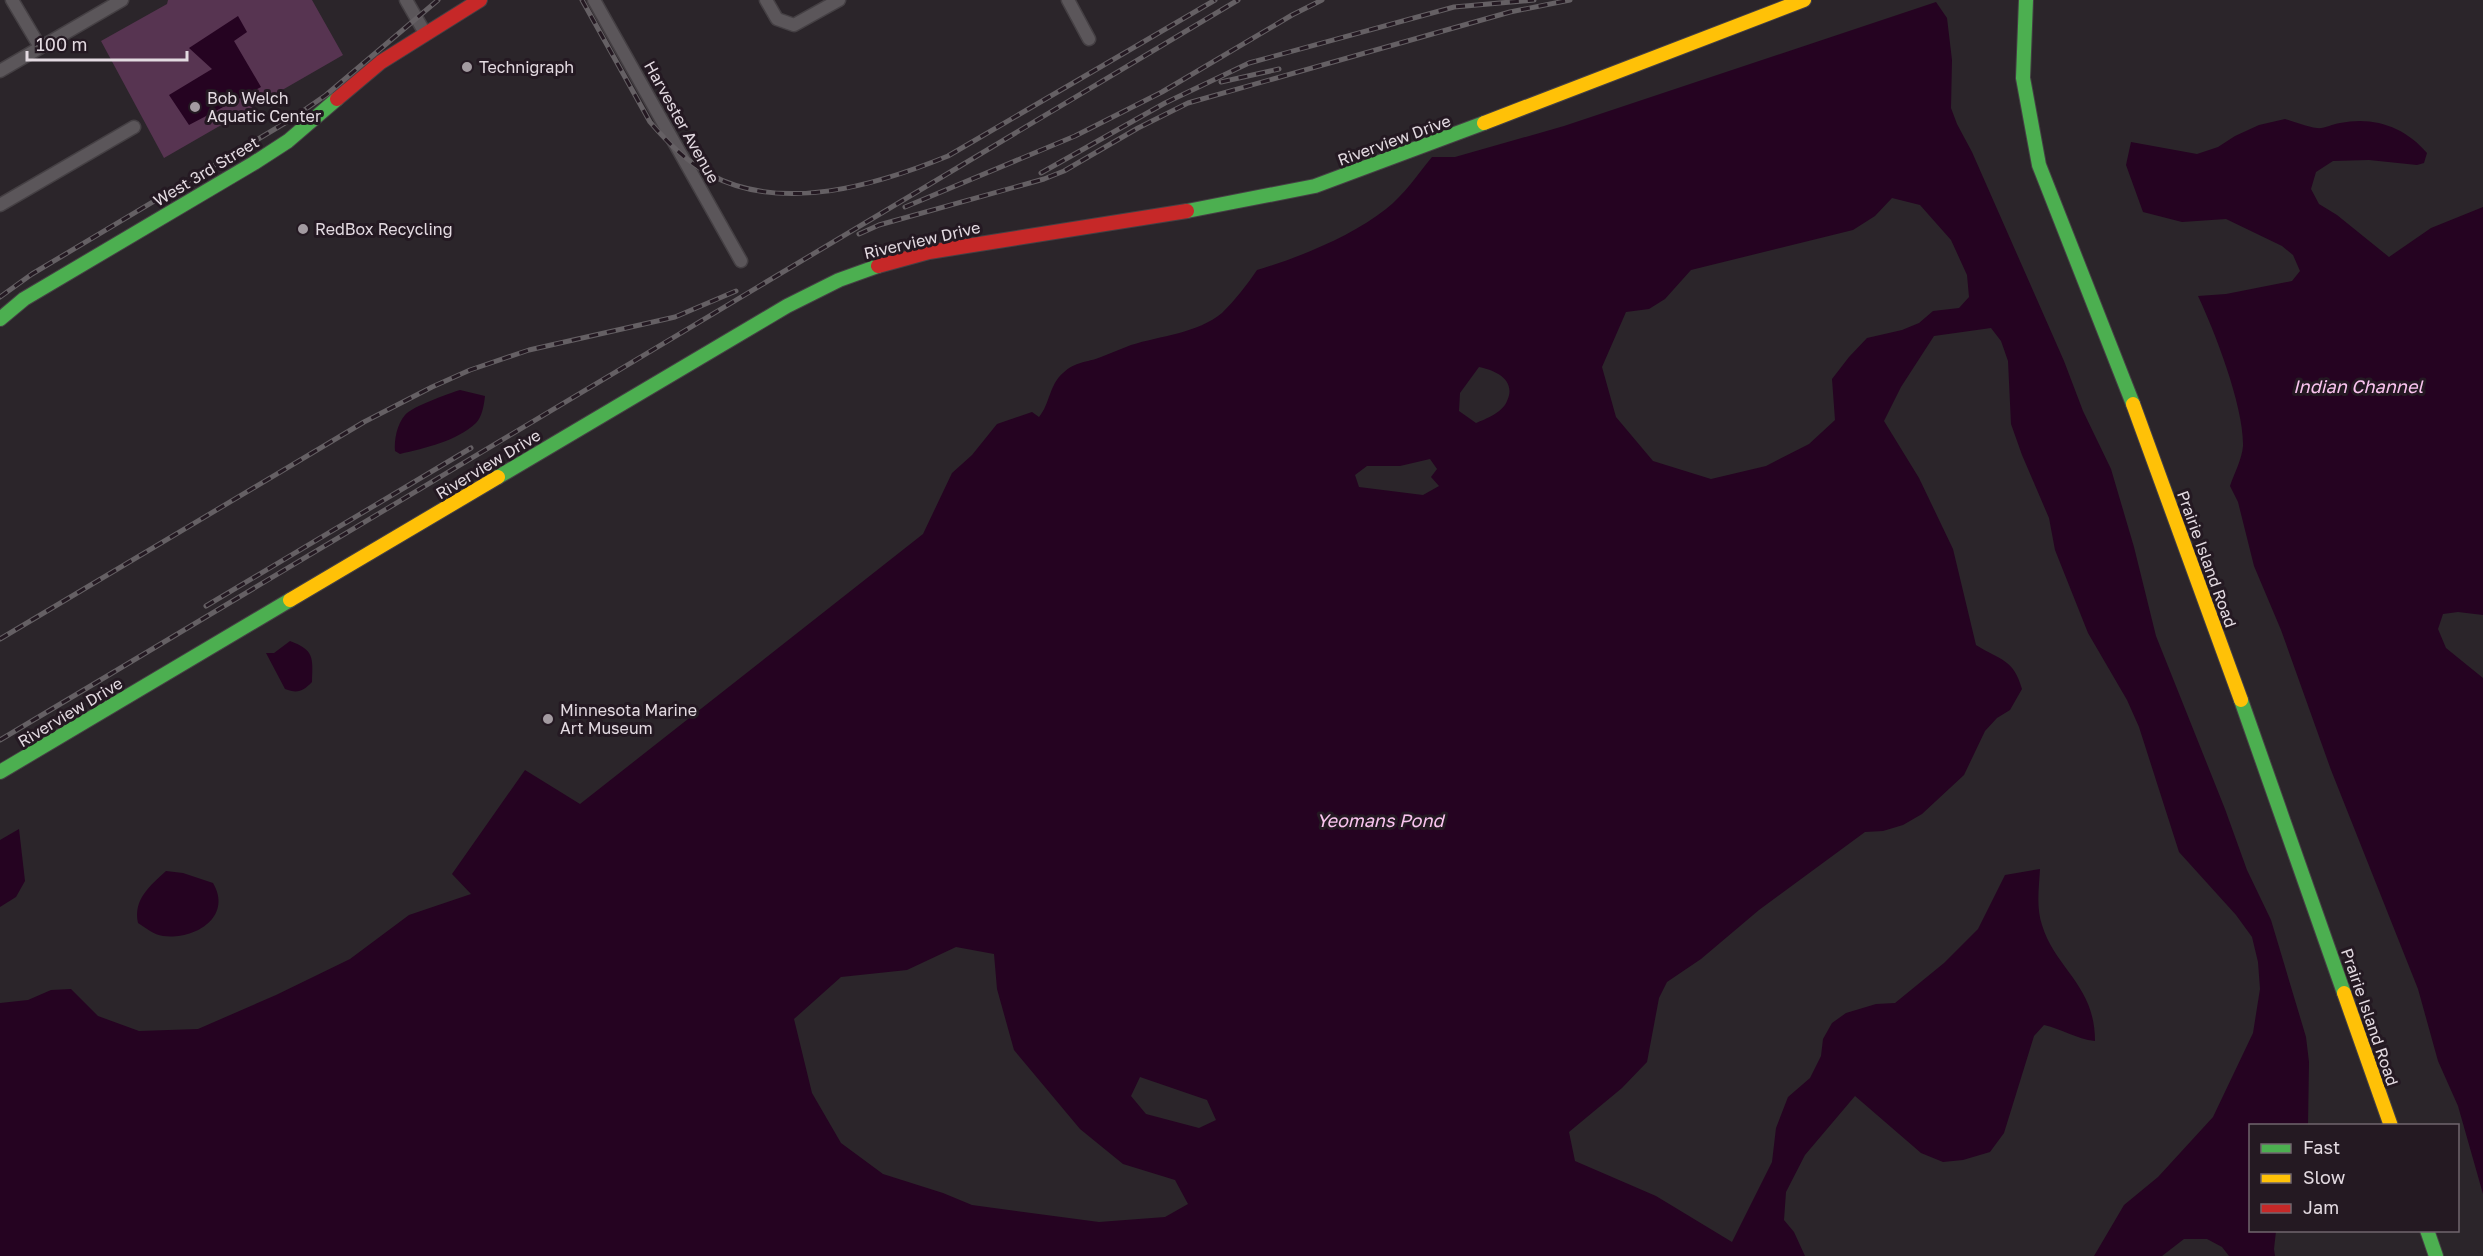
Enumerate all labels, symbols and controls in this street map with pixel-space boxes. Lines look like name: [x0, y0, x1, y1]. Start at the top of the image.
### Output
scale bar: [27, 24, 188, 62]
text: 100 m: [36, 33, 87, 55]
place label: Technigraph: [479, 57, 574, 77]
street label: Harvester Avenue: [640, 57, 724, 187]
marker: Technigraph: [460, 60, 474, 74]
place label: Bob Welch Aquatic Center: [207, 88, 321, 126]
marker: Bob Welch Aquatic Center: [188, 100, 202, 114]
street label: Riverview Drive: [1335, 110, 1453, 170]
street label: West 3rd Street: [150, 132, 262, 210]
street label: Riverview Drive: [862, 217, 982, 263]
place label: RedBox Recycling: [315, 219, 453, 239]
marker: RedBox Recycling: [296, 222, 310, 236]
water label: Indian Channel: [2293, 375, 2424, 397]
street label: Riverview Drive: [432, 425, 544, 503]
street label: Prairie Island Road: [2173, 488, 2241, 630]
street label: Riverview Drive: [14, 673, 126, 751]
place label: Minnesota Marine Art Museum: [560, 700, 697, 738]
marker: Minnesota Marine Art Museum: [541, 712, 555, 726]
water label: Yeomans Pond: [1316, 809, 1445, 831]
street label: Prairie Island Road: [2337, 946, 2403, 1088]
legend: [2249, 1124, 2459, 1232]
text: Fast: [2303, 1136, 2340, 1158]
text: Slow: [2303, 1166, 2346, 1188]
text: Jam: [2303, 1196, 2339, 1218]

